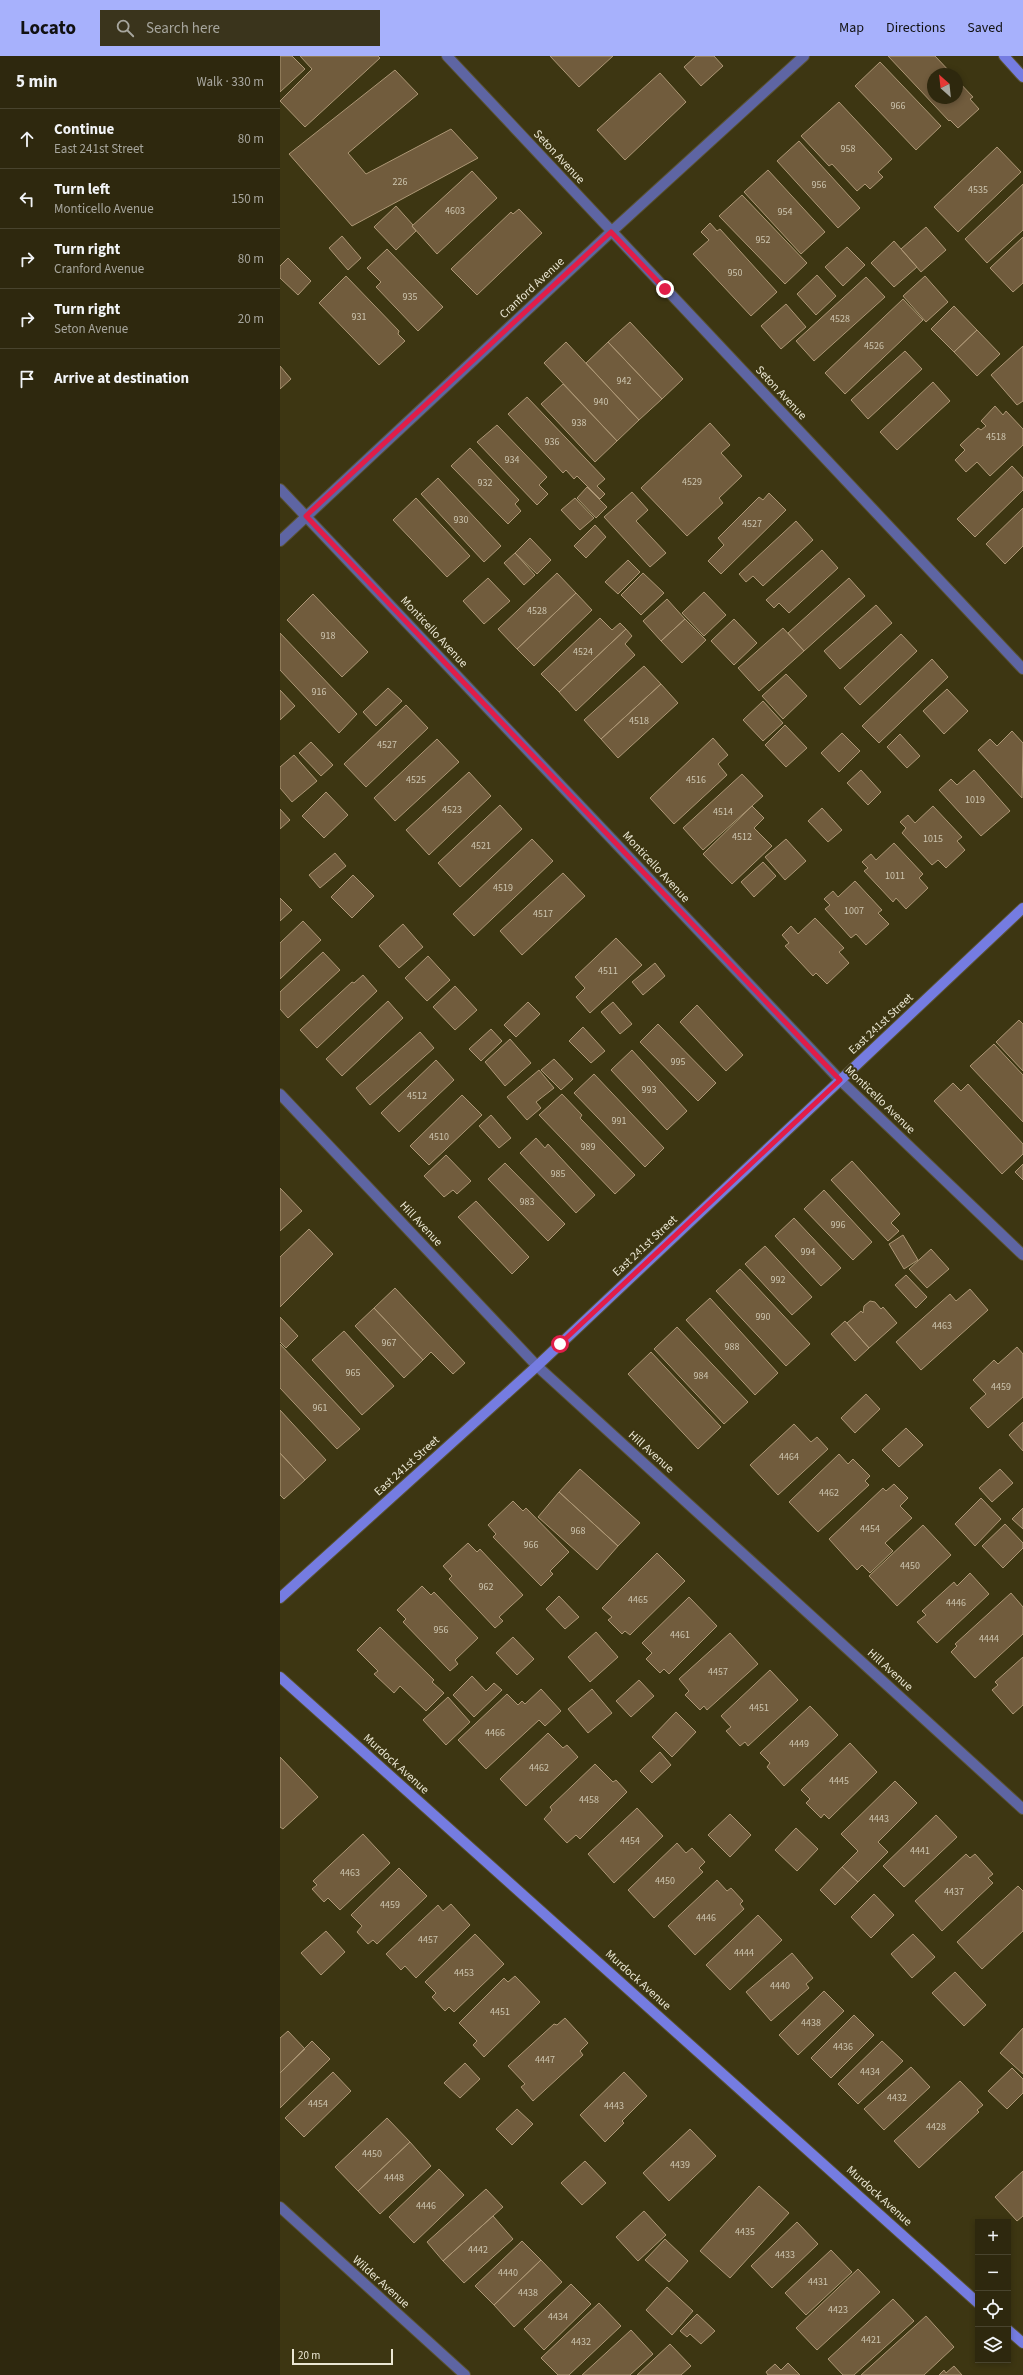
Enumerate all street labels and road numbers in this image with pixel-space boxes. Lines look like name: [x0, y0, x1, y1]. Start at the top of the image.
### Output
street label: Seton Avenue: [529, 126, 589, 188]
street label: Cranford Avenue: [496, 253, 568, 323]
street label: Seton Avenue: [751, 362, 811, 424]
street label: Monticello Avenue: [396, 593, 472, 671]
street label: Monticello Avenue: [618, 828, 694, 906]
street label: East 241st Street: [845, 990, 917, 1058]
street label: Monticello Avenue: [841, 1062, 919, 1138]
street label: Hill Avenue: [396, 1198, 446, 1250]
street label: East 241st Street: [609, 1212, 681, 1280]
street label: Hill Avenue: [624, 1427, 678, 1477]
street label: East 241st Street: [371, 1432, 443, 1500]
street label: Hill Avenue: [863, 1645, 917, 1695]
street label: Murdock Avenue: [359, 1730, 433, 1798]
street label: Murdock Avenue: [601, 1946, 675, 2014]
street label: Murdock Avenue: [842, 2162, 916, 2230]
street label: Wilder Avenue: [349, 2252, 413, 2312]

